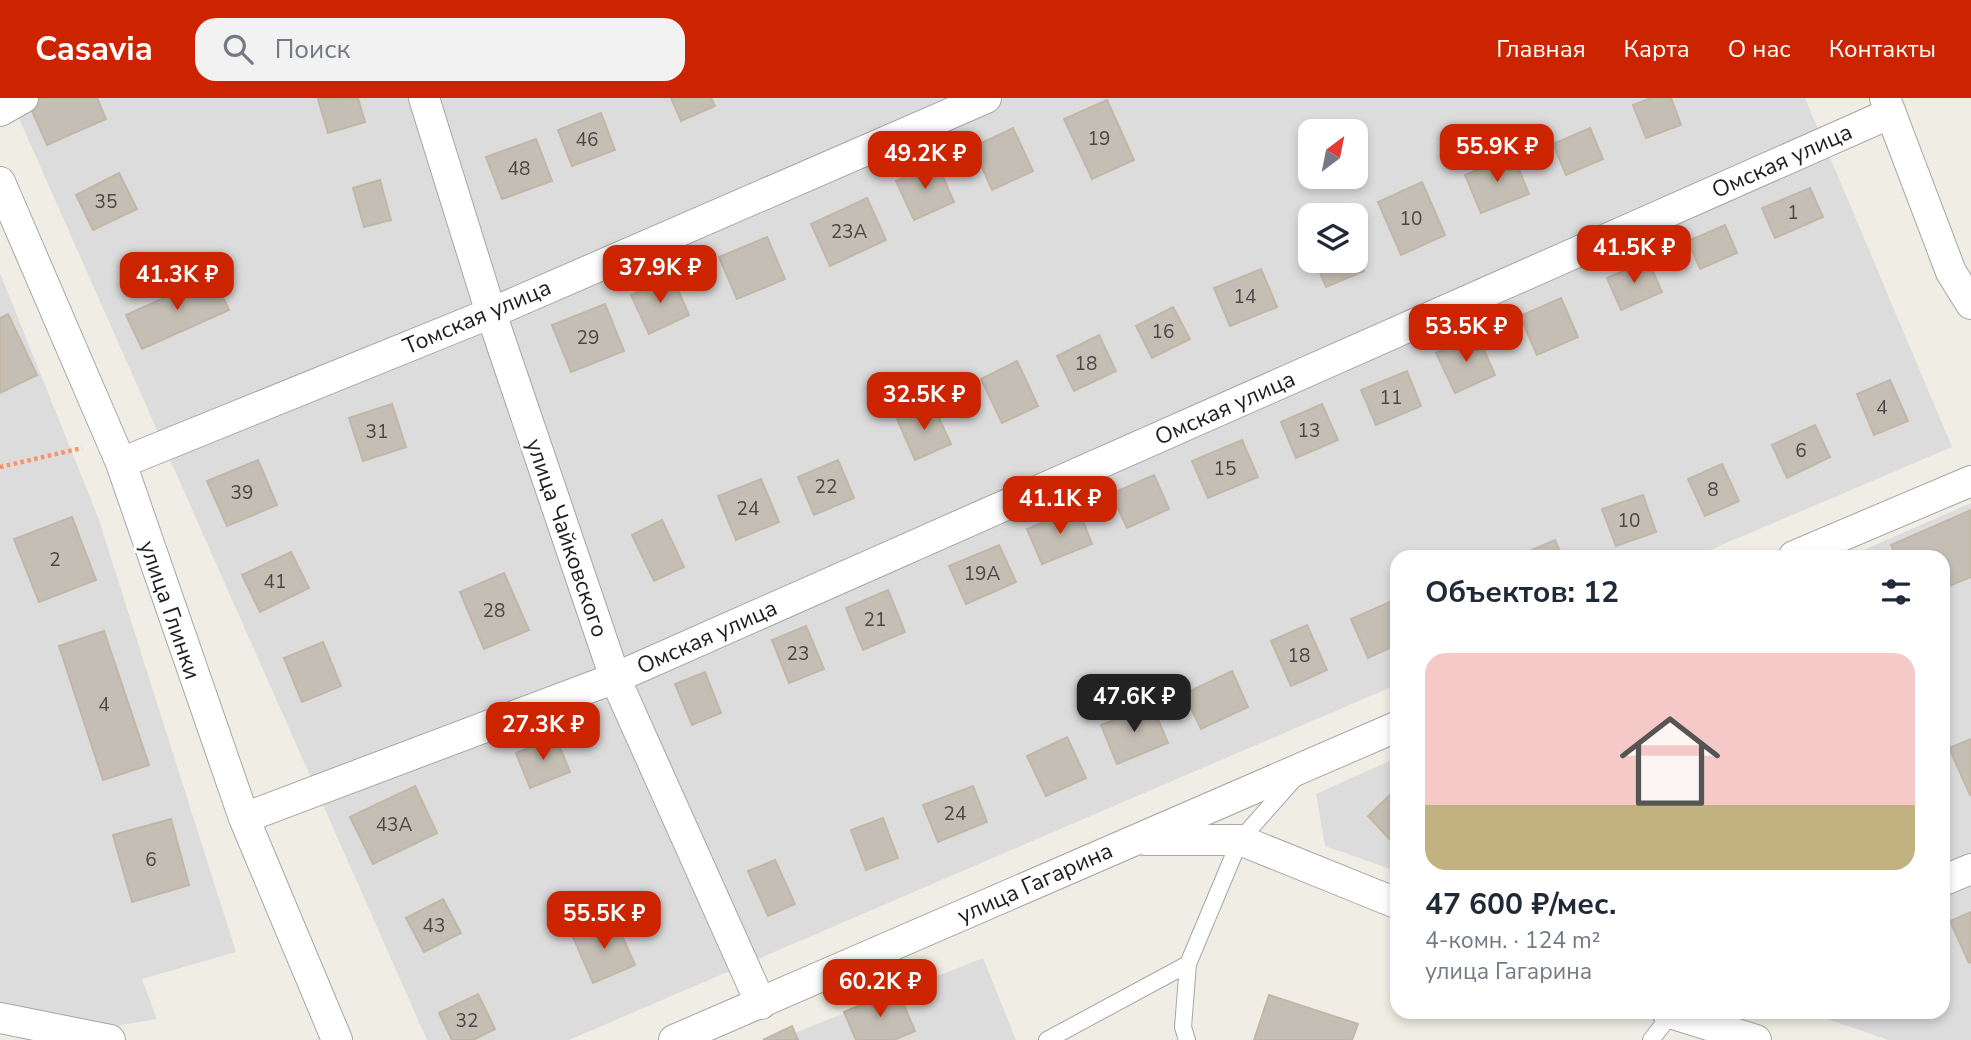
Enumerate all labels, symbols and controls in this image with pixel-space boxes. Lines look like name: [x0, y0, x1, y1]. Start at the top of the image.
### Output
search box: [195, 18, 685, 81]
text: Casavia: [35, 27, 153, 72]
icon: search: [219, 30, 257, 68]
text: Поиск: [275, 32, 350, 67]
text: Главная: [1496, 33, 1586, 65]
text: Карта: [1624, 33, 1690, 65]
text: О нас: [1728, 33, 1791, 65]
text: Контакты: [1829, 33, 1936, 65]
street label: Омская улица: [1707, 116, 1857, 206]
north arrow: [1298, 119, 1368, 189]
map controls: [1298, 119, 1368, 273]
pin: 55.9K ₽: [1432, 125, 1562, 184]
house number: 19: [1088, 126, 1110, 152]
house number: 46: [576, 127, 598, 153]
text: 55.9K ₽: [1456, 131, 1538, 162]
pin: 49.2K ₽: [860, 132, 990, 191]
text: 49.2K ₽: [884, 138, 966, 169]
house number: 48: [508, 156, 530, 182]
house number: 35: [95, 189, 117, 215]
house number: 1: [1787, 200, 1799, 226]
button: layers: [1298, 203, 1368, 273]
house number: 10: [1400, 206, 1422, 232]
house number: 23А: [831, 219, 867, 245]
pin: 41.5K ₽: [1569, 226, 1699, 285]
text: 41.5K ₽: [1593, 232, 1675, 263]
pin: 37.9K ₽: [595, 246, 725, 305]
pin: 41.3K ₽: [112, 252, 242, 312]
text: 37.9K ₽: [619, 252, 701, 283]
text: 41.3K ₽: [136, 259, 218, 290]
street label: Томская улица: [398, 272, 556, 362]
house number: 14: [1234, 284, 1256, 310]
pin: 53.5K ₽: [1401, 304, 1531, 364]
text: 53.5K ₽: [1425, 311, 1507, 342]
house number: 16: [1152, 319, 1174, 345]
house number: 29: [577, 325, 599, 351]
house number: 18: [1075, 351, 1097, 377]
street label: Омская улица: [1150, 363, 1300, 453]
pin: 32.5K ₽: [859, 372, 989, 432]
text: 32.5K ₽: [883, 379, 965, 410]
house number: 11: [1380, 385, 1402, 411]
house number: 4: [1876, 395, 1888, 421]
house number: 13: [1298, 418, 1320, 444]
house number: 31: [366, 419, 388, 445]
street label: улица Чайковского: [518, 435, 616, 641]
house number: 6: [1795, 438, 1807, 464]
house number: 15: [1214, 456, 1236, 482]
house number: 22: [815, 474, 837, 500]
pin: 41.1K ₽: [995, 476, 1125, 536]
house number: 8: [1707, 477, 1719, 503]
house number: 39: [231, 480, 253, 506]
text: 41.1K ₽: [1019, 483, 1101, 514]
house number: 24: [737, 496, 759, 522]
house number: 10: [1618, 508, 1640, 534]
street label: улица Глинки: [132, 536, 208, 684]
house number: 2: [49, 547, 61, 573]
house number: 19А: [964, 561, 1000, 587]
house number: 41: [264, 569, 286, 595]
text: Объектов: 12: [1425, 572, 1619, 613]
icon: filters: [1877, 573, 1915, 611]
street label: Омская улица: [632, 592, 782, 682]
house number: 28: [483, 598, 505, 624]
house number: 21: [864, 607, 886, 633]
house number: 23: [787, 641, 809, 667]
house number: 18: [1288, 643, 1310, 669]
pin: 47.6K ₽: [1069, 674, 1199, 734]
text: 47.6K ₽: [1093, 681, 1175, 712]
house number: 4: [98, 692, 110, 718]
icon: home: [1607, 698, 1733, 824]
pin: 27.3K ₽: [478, 702, 608, 762]
text: 27.3K ₽: [502, 709, 584, 740]
house number: 24: [944, 801, 966, 827]
house number: 43А: [376, 812, 412, 838]
street label: улица Гагарина: [952, 835, 1118, 931]
house number: 6: [145, 847, 157, 873]
text: 47 600 ₽/мес.: [1425, 884, 1616, 925]
pin: 55.5K ₽: [539, 892, 669, 951]
text: 55.5K ₽: [563, 898, 645, 929]
house number: 43: [423, 913, 445, 939]
text: 4-комн. · 124 m²: [1425, 925, 1600, 956]
text: улица Гагарина: [1425, 956, 1592, 987]
pin: 60.2K ₽: [815, 960, 945, 1019]
text: 60.2K ₽: [839, 966, 921, 997]
house number: 32: [456, 1008, 478, 1034]

